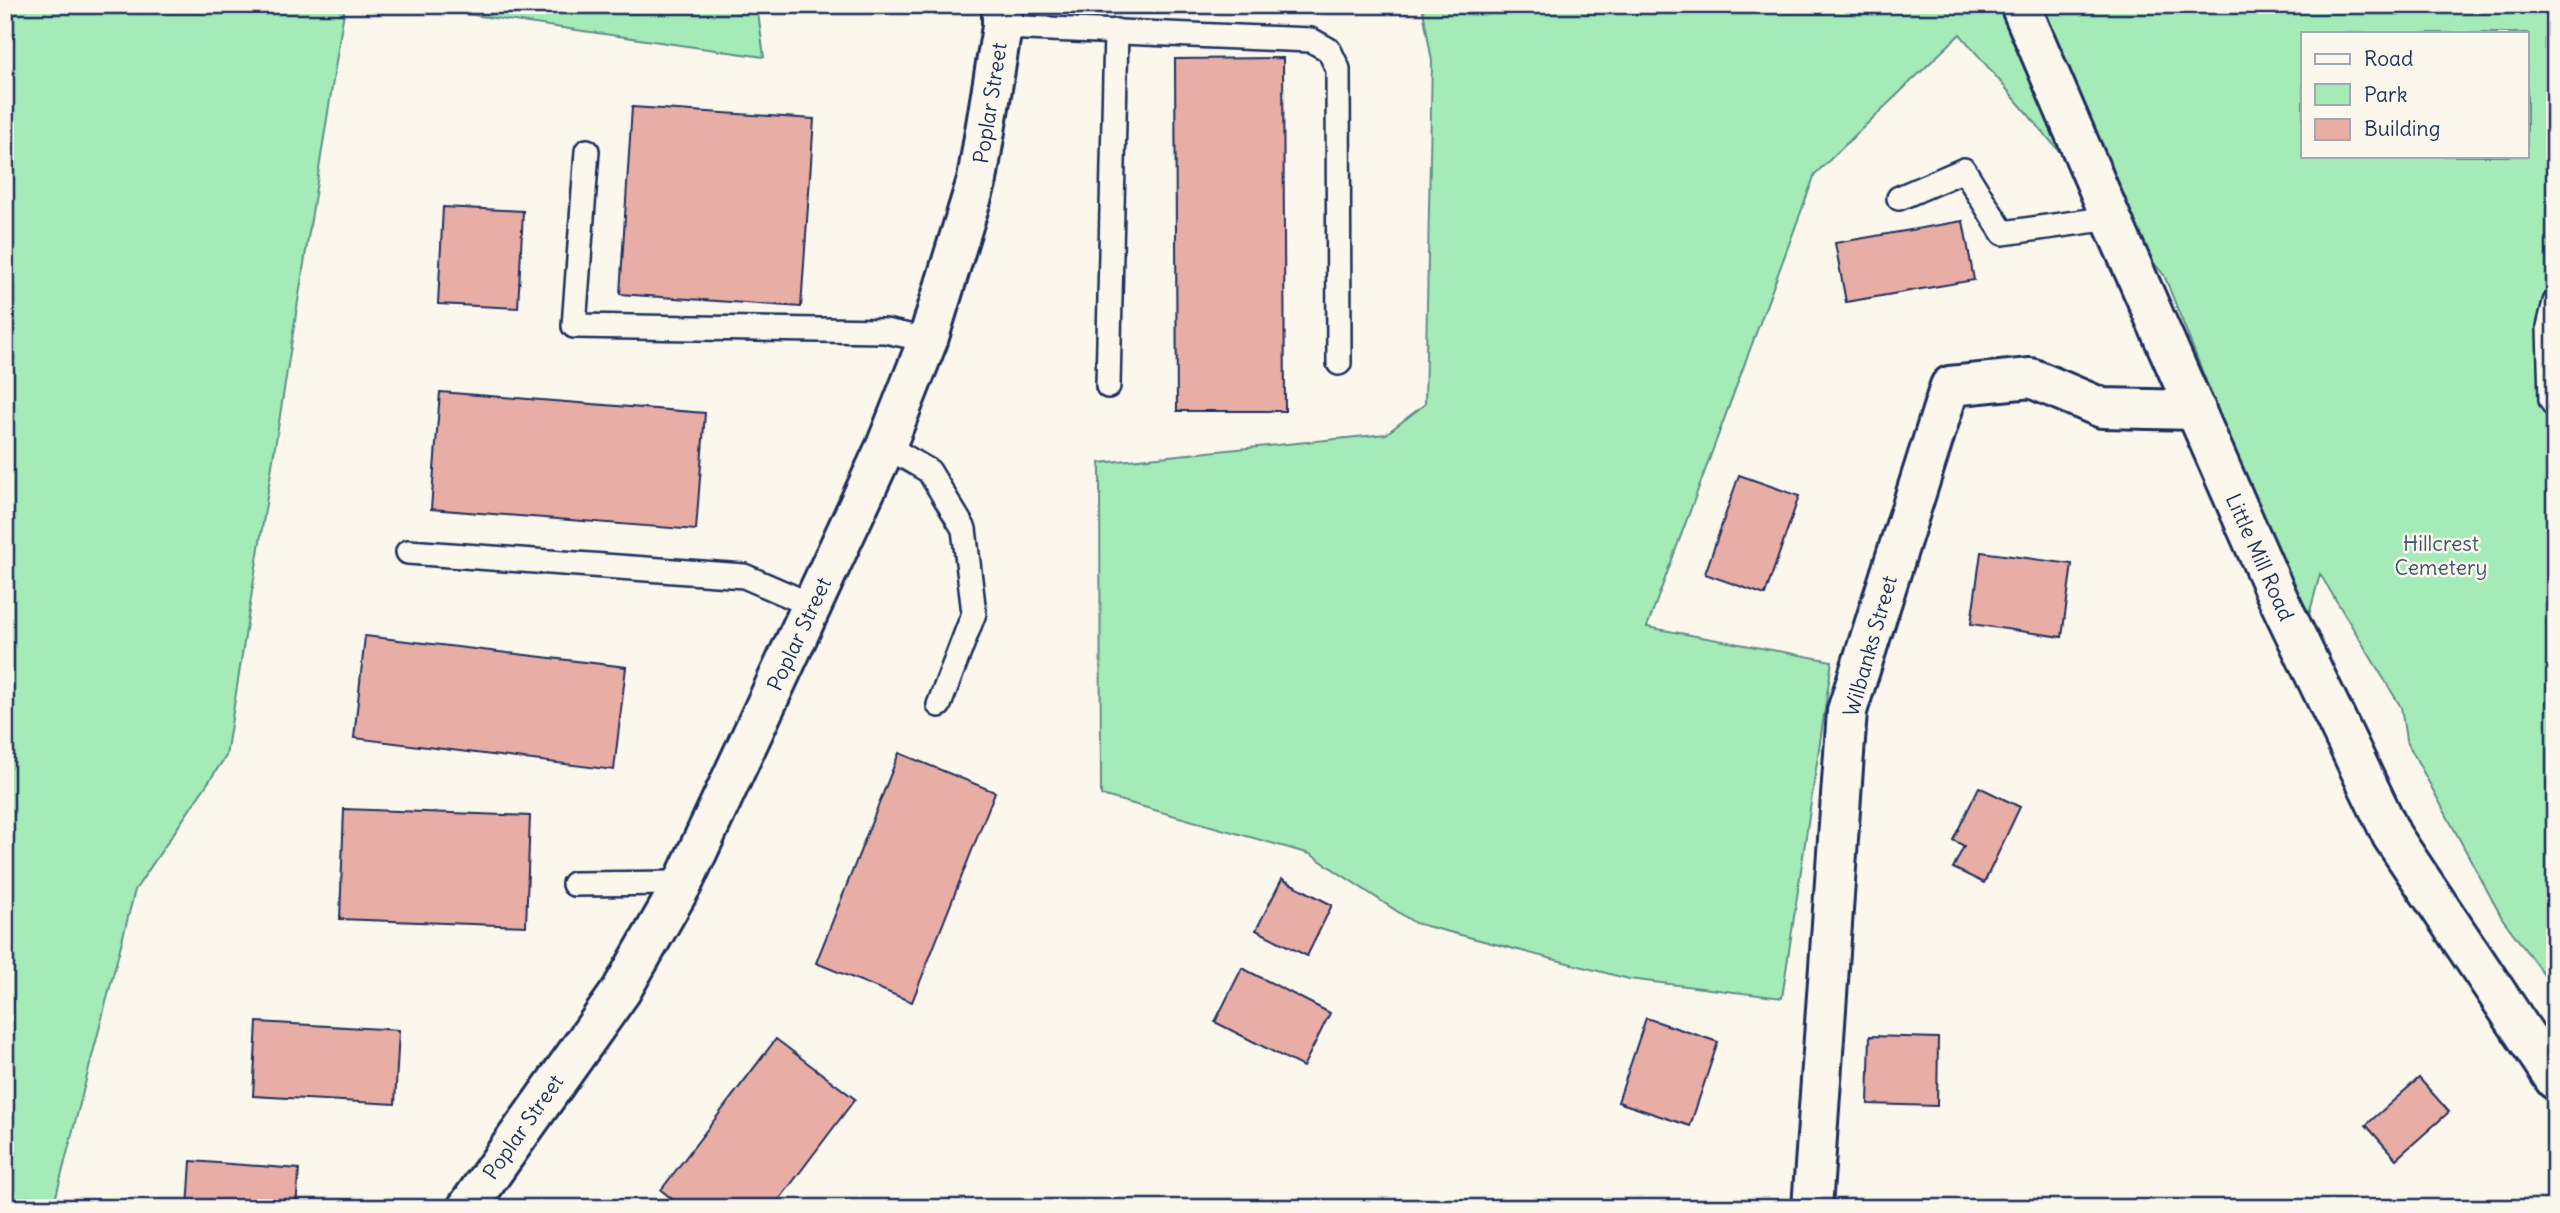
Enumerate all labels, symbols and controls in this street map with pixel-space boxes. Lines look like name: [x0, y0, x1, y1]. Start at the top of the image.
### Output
legend: [2301, 32, 2528, 158]
street label: Poplar Street: [967, 41, 1013, 165]
text: Road: [2364, 45, 2413, 72]
text: Park: [2364, 81, 2407, 108]
text: Building: [2364, 115, 2440, 142]
street label: Little Mill Road: [2220, 489, 2300, 625]
park label: Hillcrest Cemetery: [2395, 530, 2488, 581]
street label: Wilbanks Street: [1837, 572, 1903, 720]
street label: Poplar Street: [761, 573, 837, 695]
street label: Poplar Street: [477, 1069, 569, 1185]

